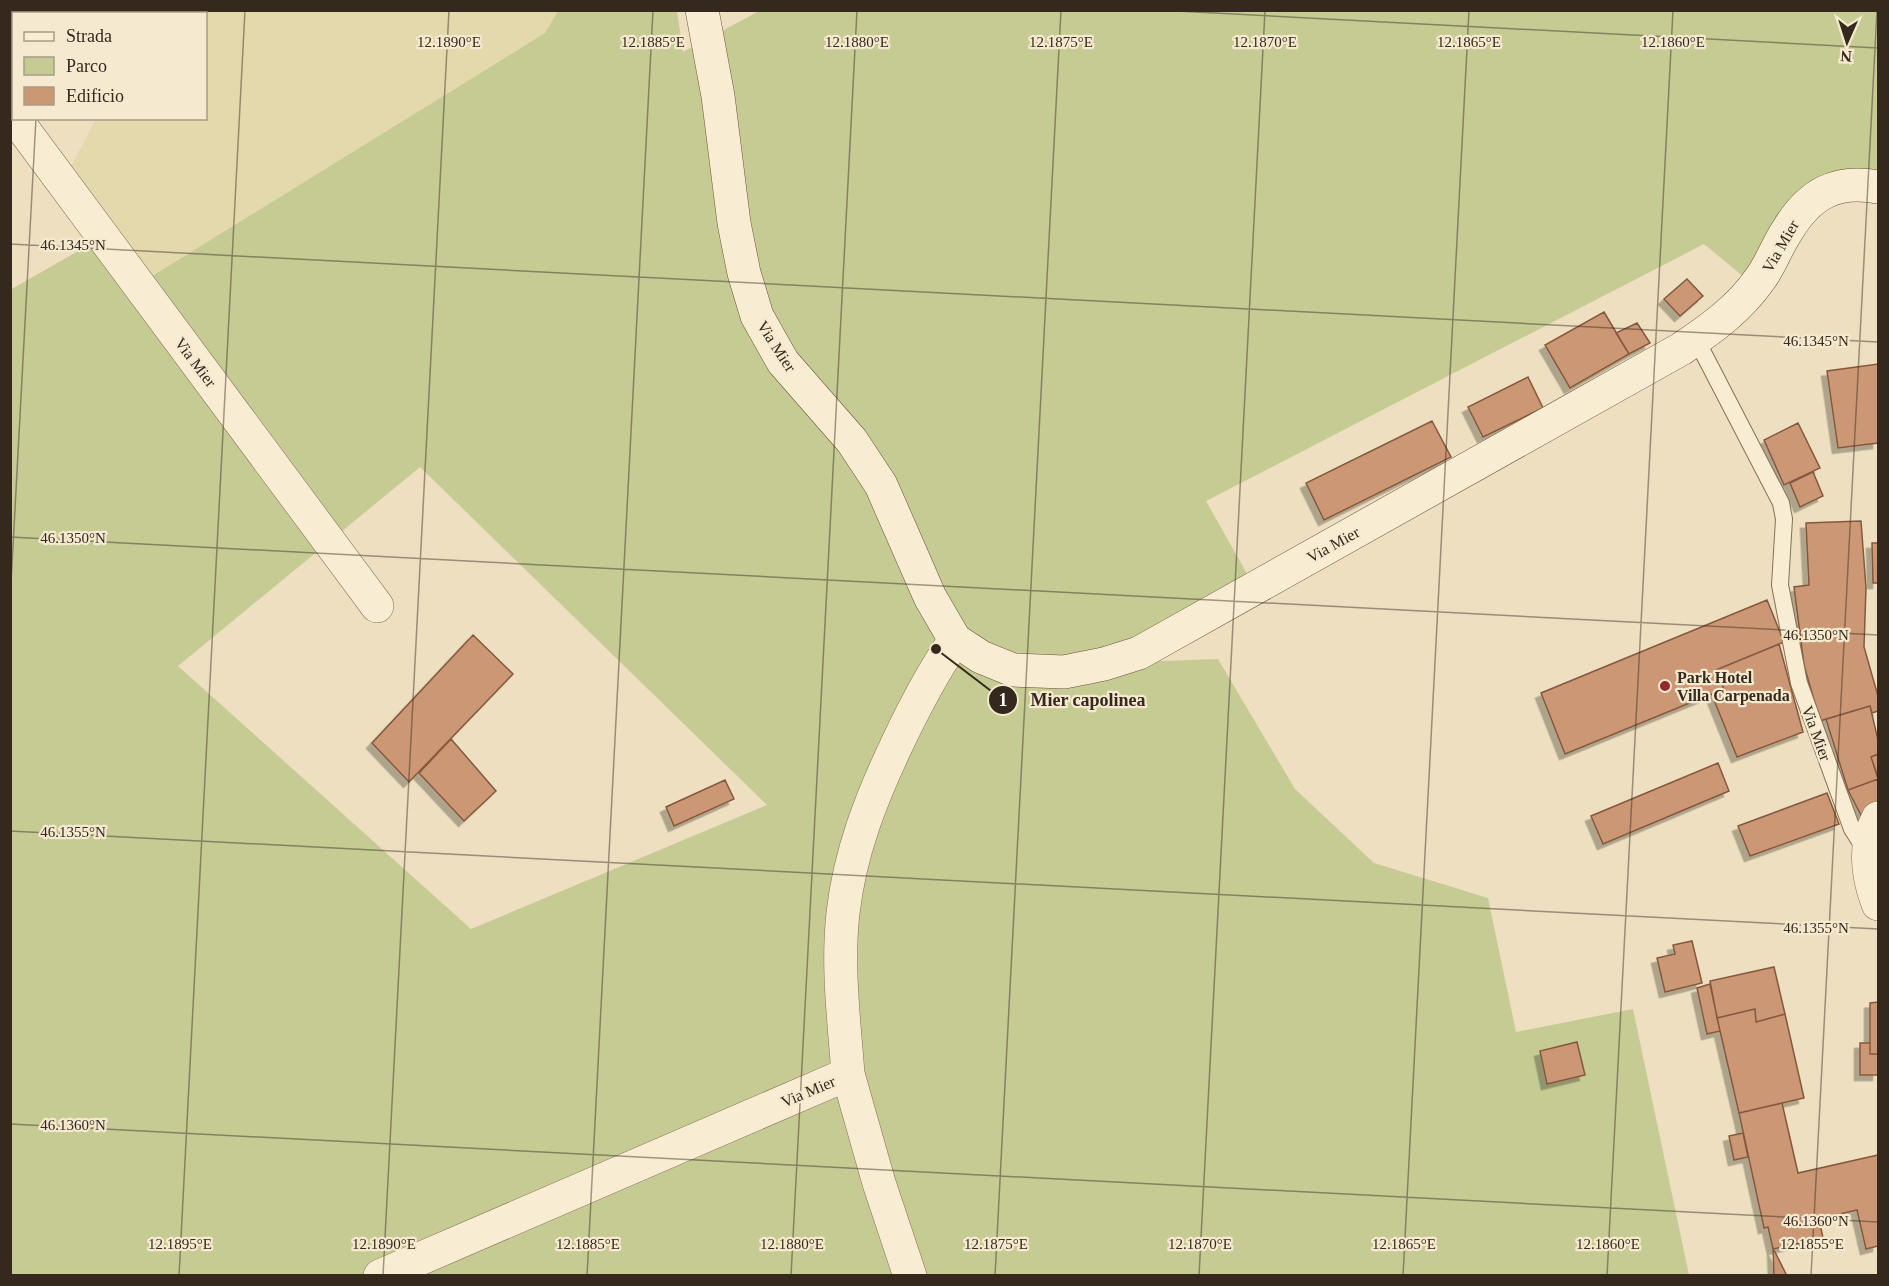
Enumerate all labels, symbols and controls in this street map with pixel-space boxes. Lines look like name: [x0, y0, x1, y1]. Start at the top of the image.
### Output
legend: [12, 12, 207, 120]
north arrow: [1817, 12, 1877, 72]
text: Strada: [66, 26, 112, 46]
text: 12.1890°E: [417, 34, 481, 50]
text: 12.1885°E: [621, 34, 685, 50]
text: 12.1880°E: [825, 34, 889, 50]
text: 12.1875°E: [1029, 34, 1093, 50]
text: 12.1870°E: [1233, 34, 1297, 50]
text: 12.1865°E: [1437, 34, 1501, 50]
text: 12.1860°E: [1641, 34, 1705, 50]
text: N: [1840, 48, 1852, 65]
text: Parco: [66, 56, 107, 76]
text: Edificio: [66, 86, 124, 106]
street label: Via Mier: [1759, 217, 1802, 275]
text: 46.1345°N: [40, 237, 106, 253]
street label: Via Mier: [754, 318, 800, 375]
text: 46.1345°N: [1783, 333, 1849, 349]
street label: Via Mier: [172, 334, 220, 391]
street label: Via Mier: [1304, 523, 1363, 566]
text: 46.1350°N: [40, 530, 106, 546]
text: 46.1350°N: [1783, 627, 1849, 643]
place label: Park Hotel Villa Carpenada: [1677, 669, 1790, 705]
marker: Park Hotel Villa Carpenada: [1658, 679, 1672, 693]
callout: Mier capolinea: [988, 682, 1158, 718]
text: 1: [999, 690, 1008, 710]
text: Mier capolinea: [1030, 690, 1146, 710]
street label: Via Mier: [1799, 703, 1835, 764]
text: 46.1355°N: [40, 824, 106, 840]
text: 46.1355°N: [1783, 920, 1849, 936]
street label: Via Mier: [779, 1072, 838, 1110]
text: 46.1360°N: [40, 1117, 106, 1133]
text: 46.1360°N: [1783, 1213, 1849, 1229]
text: 12.1895°E: [148, 1236, 212, 1252]
text: 12.1890°E: [352, 1236, 416, 1252]
text: 12.1885°E: [556, 1236, 620, 1252]
text: 12.1880°E: [760, 1236, 824, 1252]
text: 12.1875°E: [964, 1236, 1028, 1252]
text: 12.1870°E: [1168, 1236, 1232, 1252]
text: 12.1865°E: [1372, 1236, 1436, 1252]
text: 12.1860°E: [1576, 1236, 1640, 1252]
text: 12.1855°E: [1780, 1236, 1844, 1252]

